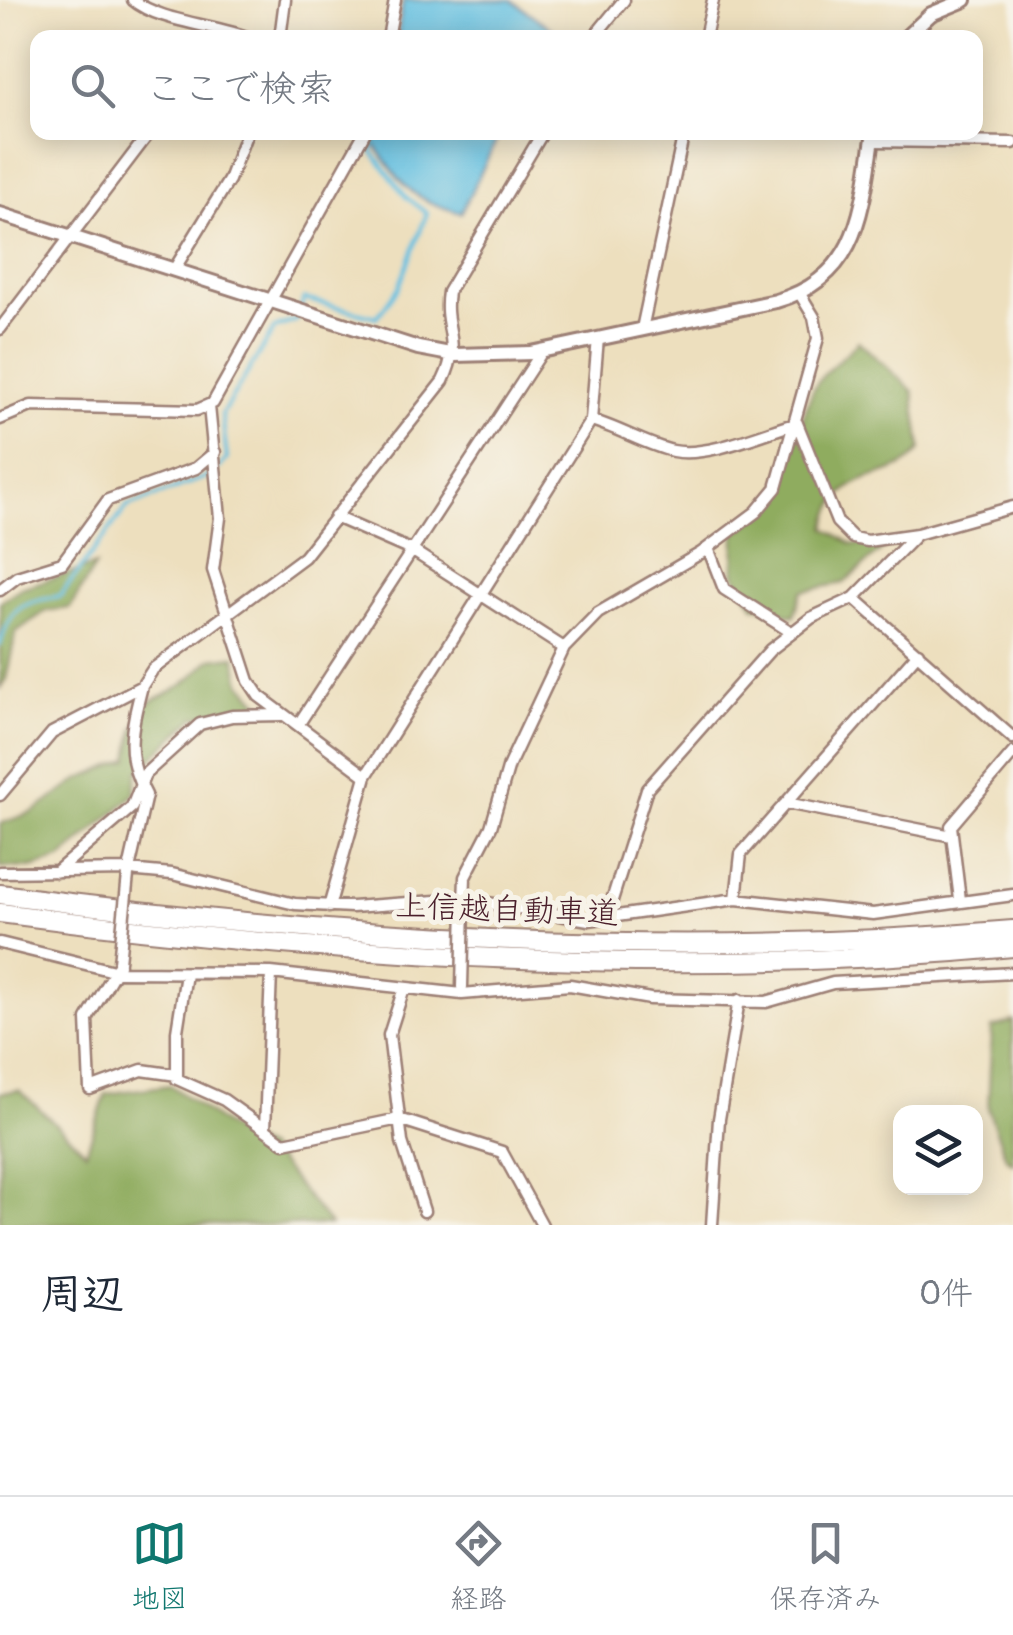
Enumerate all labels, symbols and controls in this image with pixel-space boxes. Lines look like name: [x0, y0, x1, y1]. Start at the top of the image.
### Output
search box: [30, 30, 983, 140]
icon: search: [65, 58, 120, 113]
text: ここで検索: [145, 65, 335, 113]
street label: 上信越自動車道: [394, 886, 620, 934]
map controls: [893, 1105, 983, 1195]
button: layers: [893, 1105, 983, 1195]
text: 周辺: [40, 1269, 124, 1321]
text: 0件: [919, 1274, 973, 1314]
tab: 地図: [131, 1516, 188, 1617]
tab: 経路: [450, 1516, 507, 1617]
tab: 保存済み: [769, 1516, 882, 1617]

